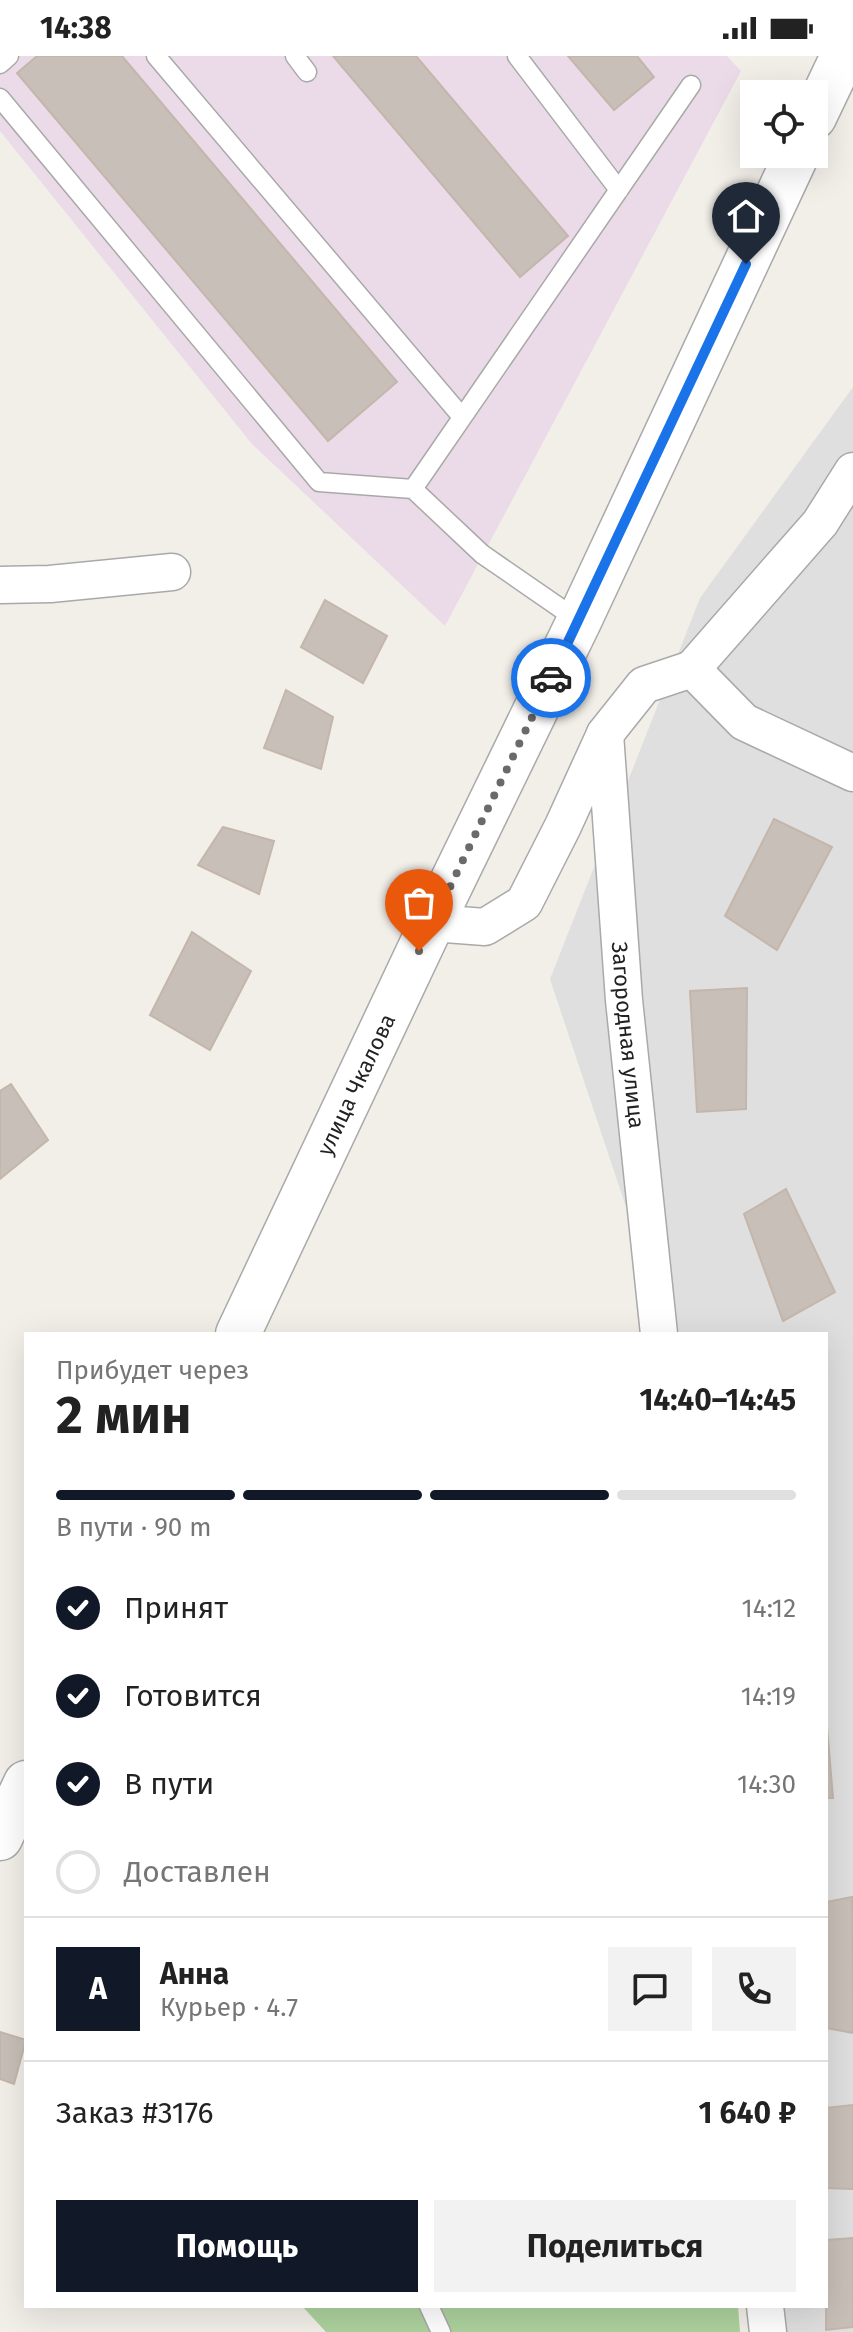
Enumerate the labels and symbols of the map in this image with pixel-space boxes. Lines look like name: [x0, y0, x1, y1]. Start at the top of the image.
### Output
pin: [712, 182, 780, 264]
courier: [511, 638, 591, 718]
pin: [385, 869, 453, 951]
street label: Загородная улица: [606, 941, 651, 1130]
street label: улица Чкалова: [311, 1009, 401, 1160]

